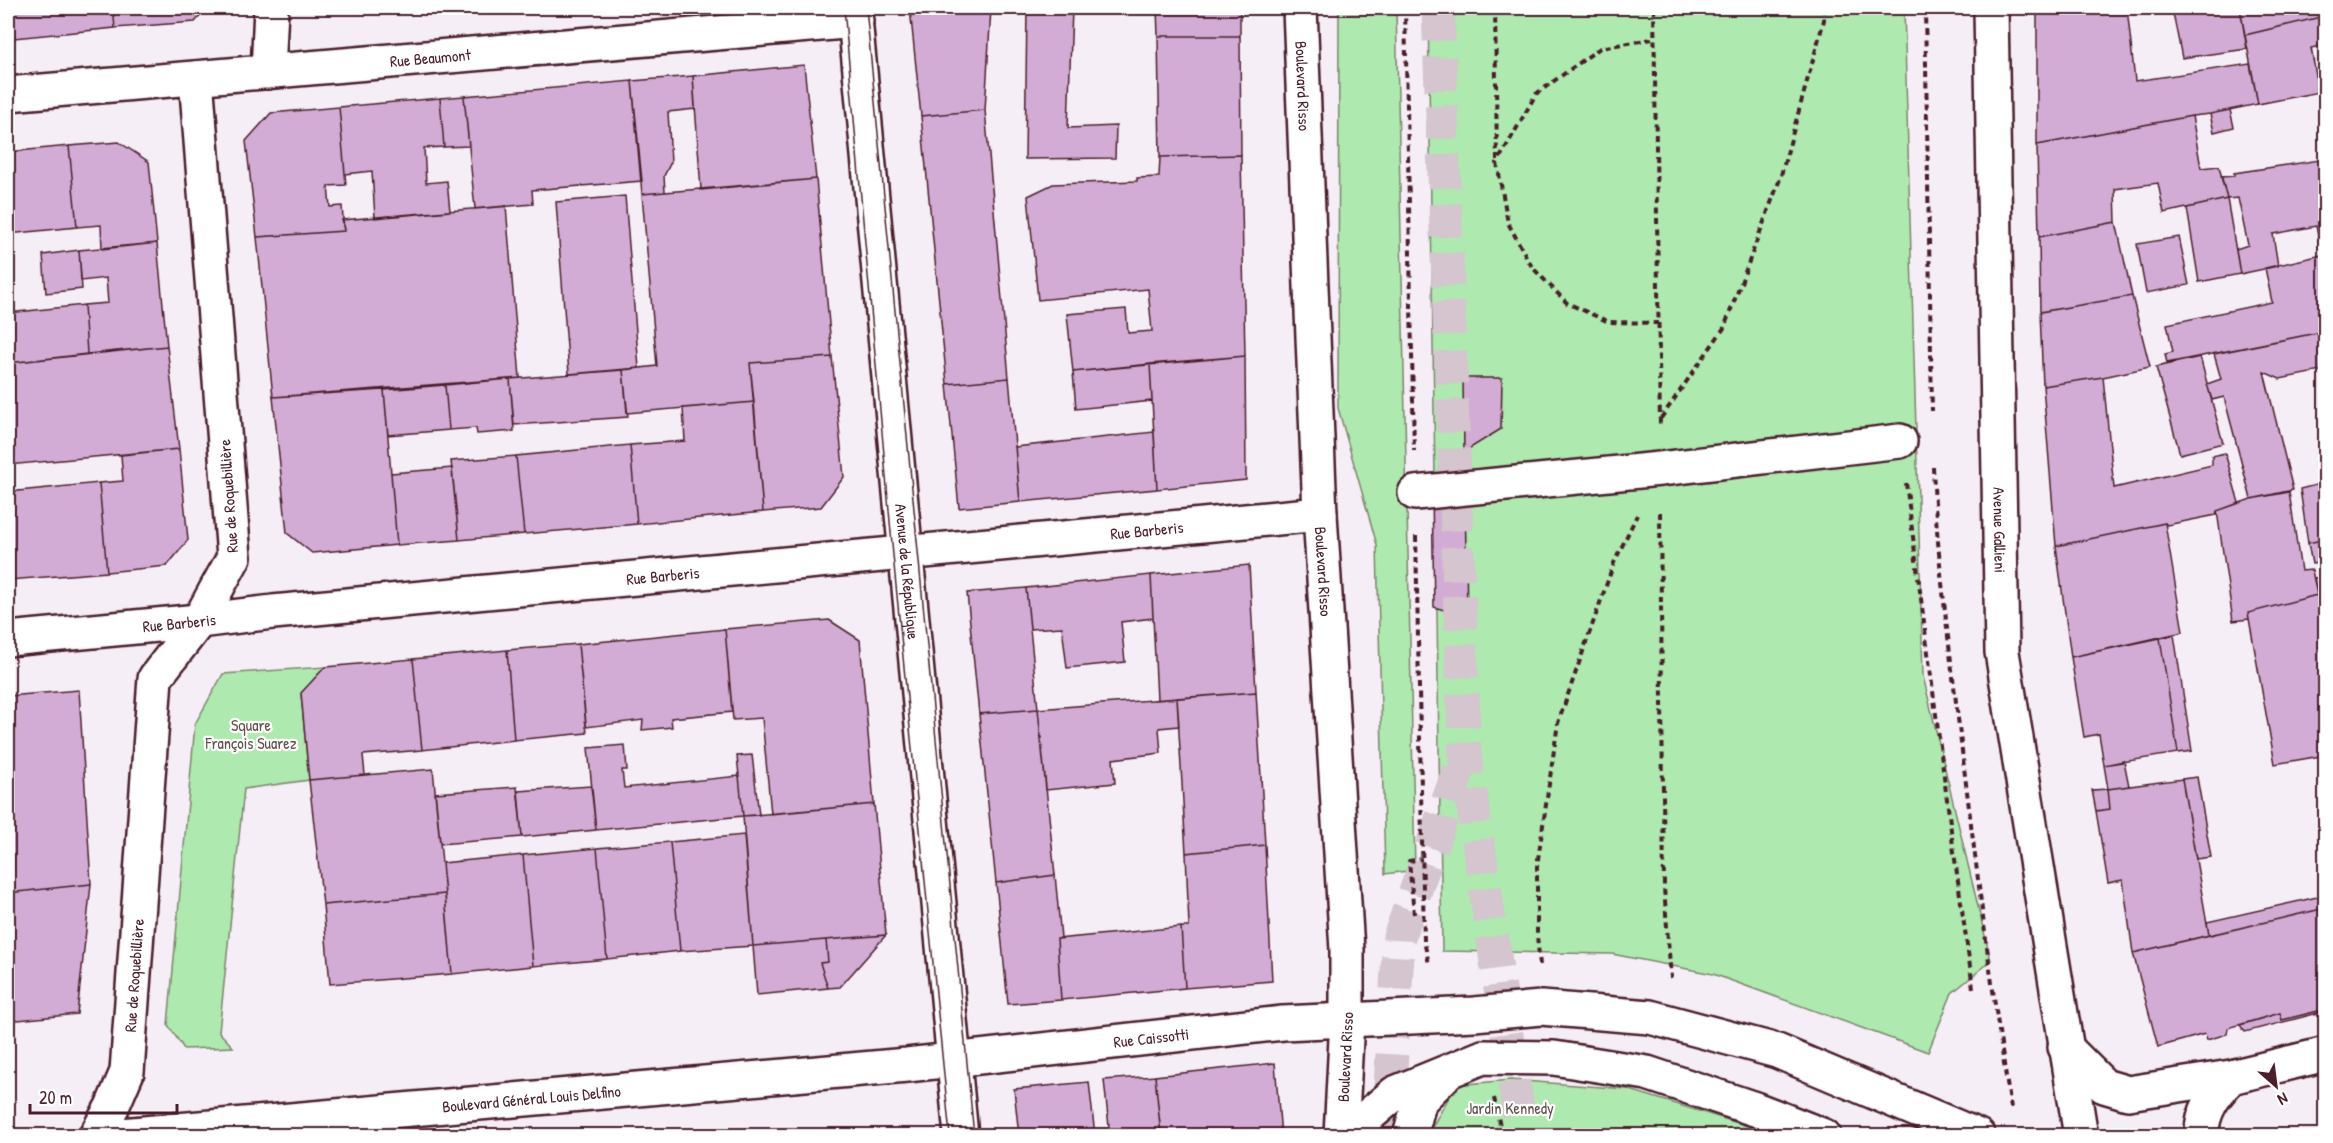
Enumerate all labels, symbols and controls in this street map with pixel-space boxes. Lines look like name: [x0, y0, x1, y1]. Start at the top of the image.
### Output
street label: Boulevard Risso: [1290, 41, 1316, 132]
street label: Rue Beaumont: [389, 43, 472, 72]
street label: Rue de Roquebillière: [213, 438, 243, 553]
street label: Avenue Gallieni: [1988, 487, 2012, 573]
street label: Avenue de la République: [890, 503, 925, 641]
street label: Rue Barberis: [1109, 516, 1184, 545]
street label: Boulevard Risso: [1310, 526, 1337, 618]
street label: Rue Barberis: [625, 561, 700, 590]
street label: Rue Barberis: [142, 608, 217, 637]
park label: Square François Suarez: [204, 714, 297, 754]
street label: Rue de Roquebillière: [119, 917, 149, 1033]
street label: Boulevard Risso: [1332, 1011, 1358, 1102]
street label: Rue Caissotti: [1112, 1023, 1190, 1053]
north arrow: [2246, 1056, 2306, 1116]
scale bar: [30, 1077, 177, 1115]
street label: Boulevard Général Louis Delfino: [441, 1080, 622, 1117]
text: 20 m: [39, 1085, 72, 1110]
text: N: [2274, 1088, 2292, 1111]
park label: Jardin Kennedy: [1466, 1097, 1554, 1119]

